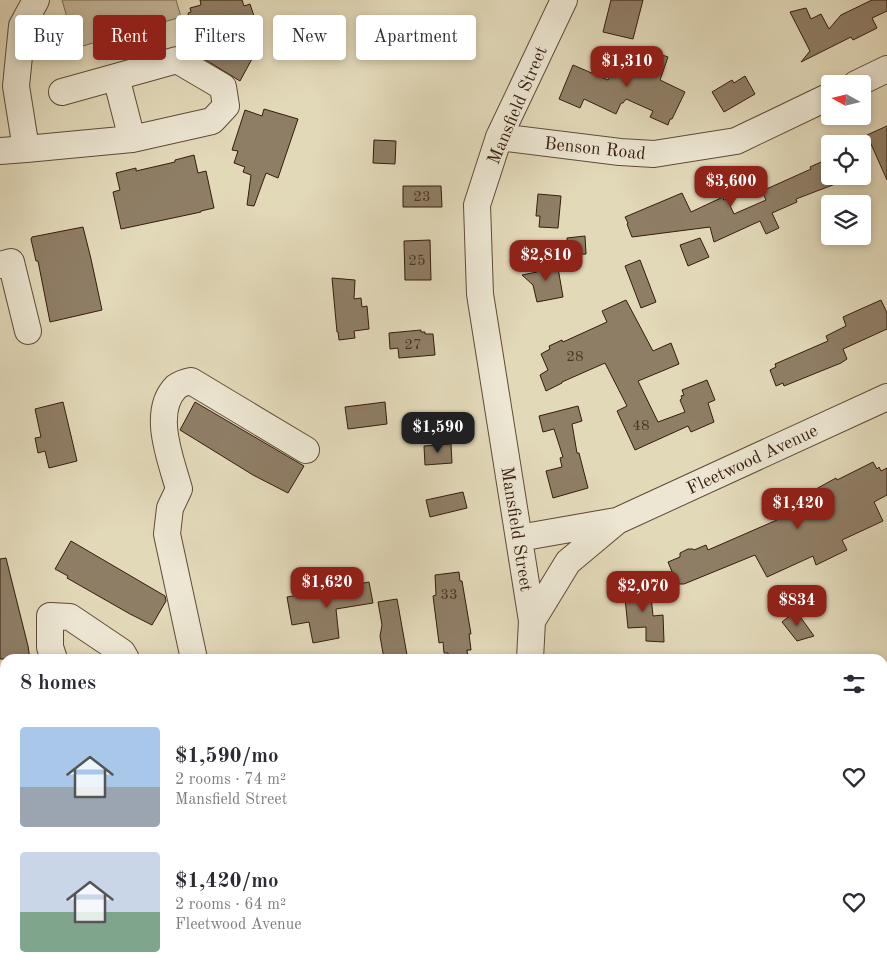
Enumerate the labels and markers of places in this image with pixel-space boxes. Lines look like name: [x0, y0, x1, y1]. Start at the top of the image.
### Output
pin: $1,310: [586, 46, 668, 88]
pin: $3,600: [690, 166, 772, 208]
pin: $2,810: [505, 240, 587, 282]
pin: $1,590: [397, 412, 479, 454]
pin: $1,420: [757, 488, 839, 530]
pin: $1,620: [286, 566, 368, 609]
pin: $2,070: [602, 570, 684, 613]
pin: $834: [767, 584, 827, 627]

